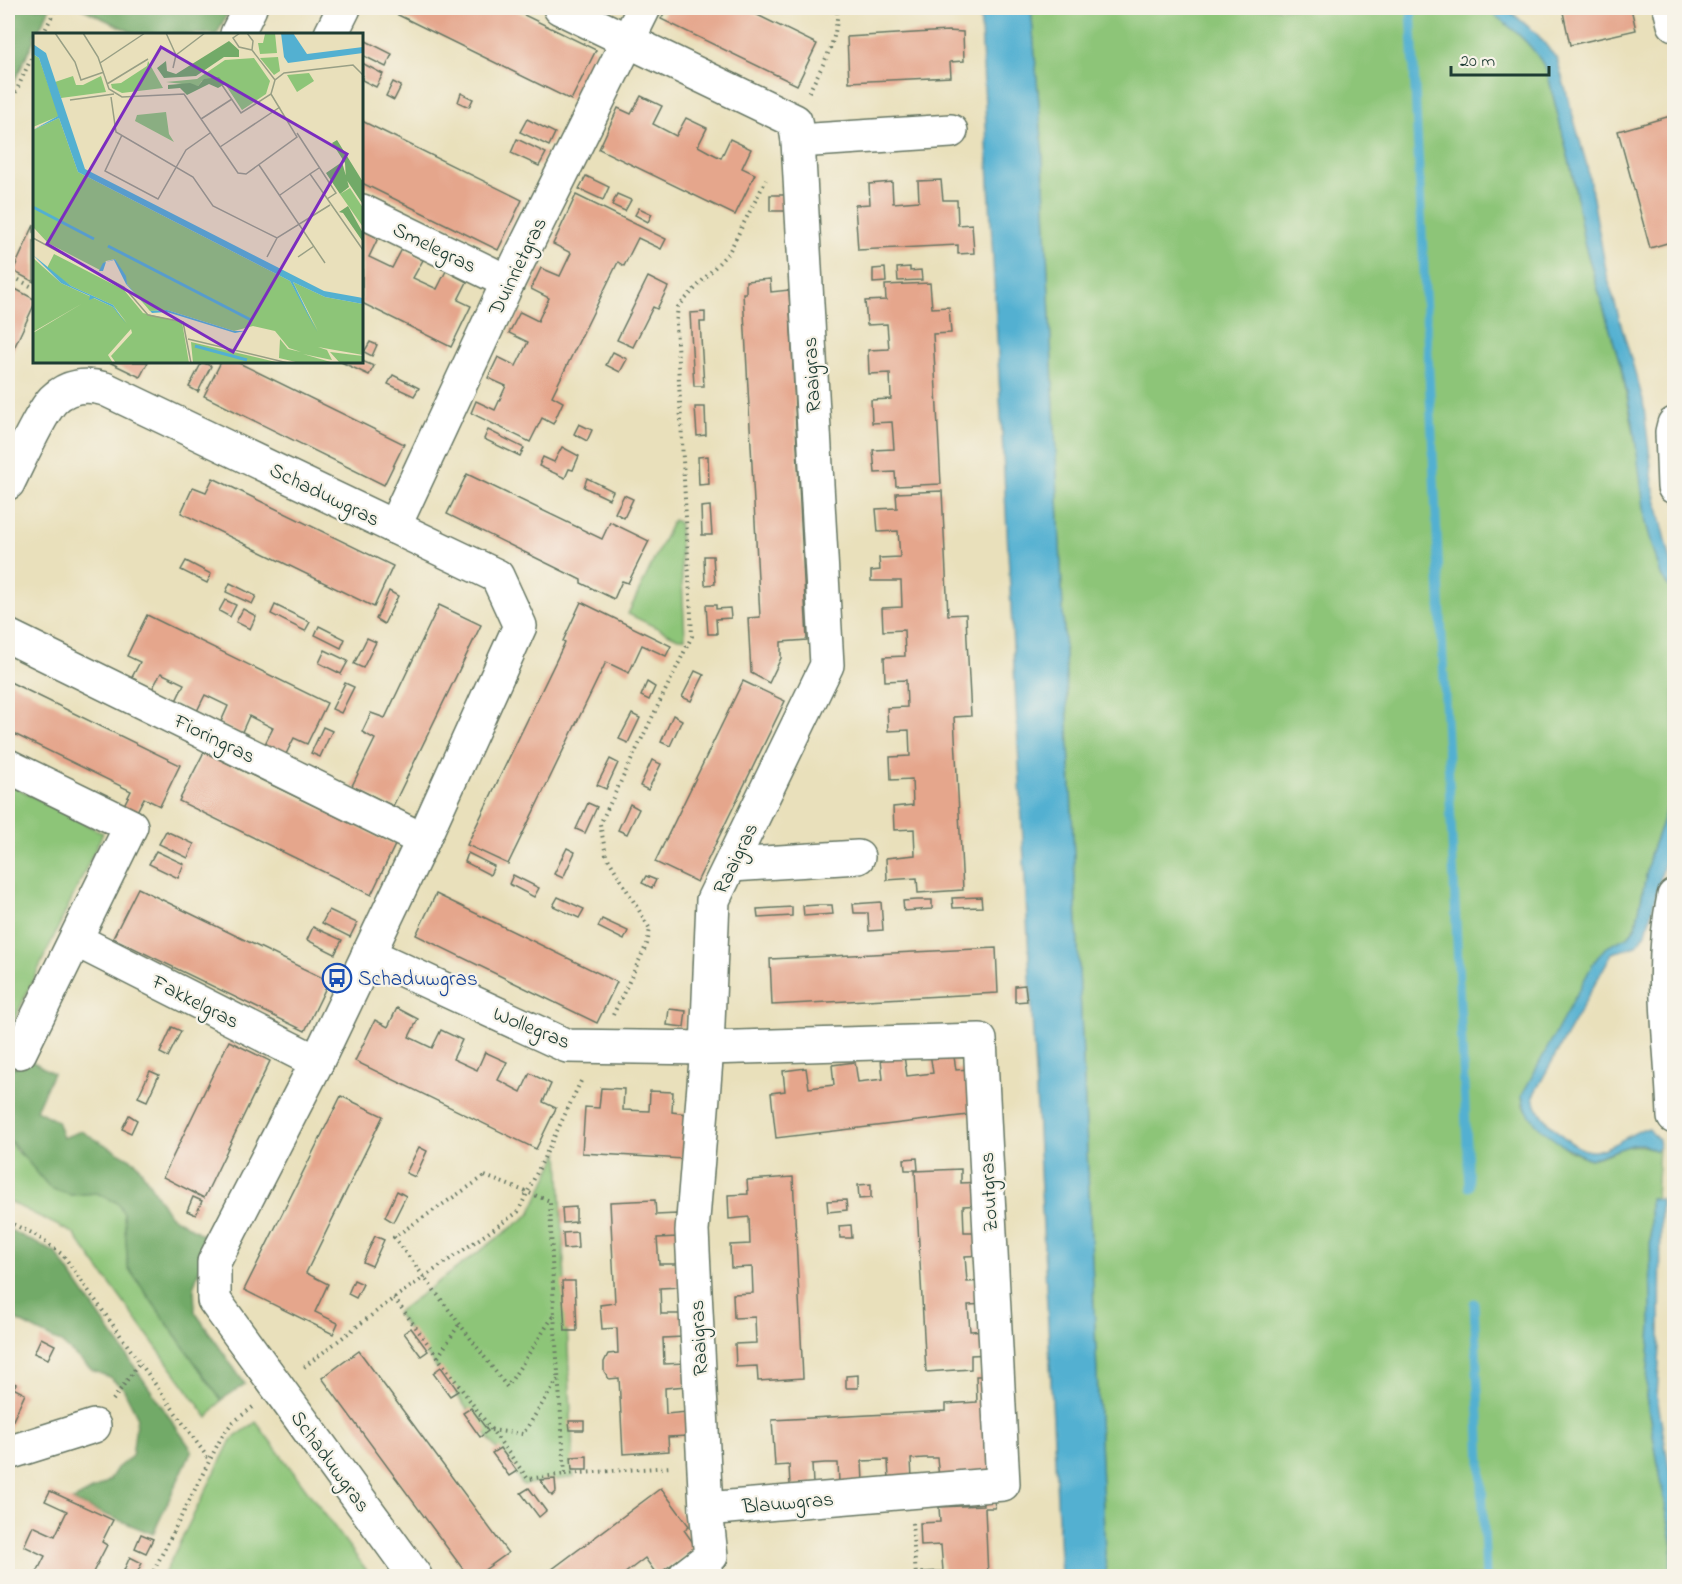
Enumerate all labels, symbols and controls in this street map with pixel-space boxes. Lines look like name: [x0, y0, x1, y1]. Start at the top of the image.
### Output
inset map: [33, 33, 363, 363]
scale bar: [1451, 39, 1548, 77]
text: 20 m: [1460, 49, 1495, 75]
street label: Duinrietgras: [482, 213, 557, 323]
street label: Smelegras: [386, 216, 481, 284]
street label: Raaigras: [796, 336, 832, 414]
street label: Schaduwgras: [263, 456, 384, 537]
street label: Fioringras: [167, 707, 260, 774]
street label: Raaigras: [707, 818, 769, 901]
bus stop icon: Schaduwgras: [321, 962, 353, 994]
place label: Schaduwgras: [358, 965, 478, 997]
street label: Fakkelgras: [144, 968, 244, 1039]
street label: Wollegras: [487, 1000, 574, 1060]
street label: Zoutgras: [973, 1151, 1009, 1233]
street label: Raaigras: [683, 1299, 719, 1377]
street label: Schaduwgras: [280, 1405, 377, 1521]
street label: Blauwgras: [740, 1485, 835, 1525]

